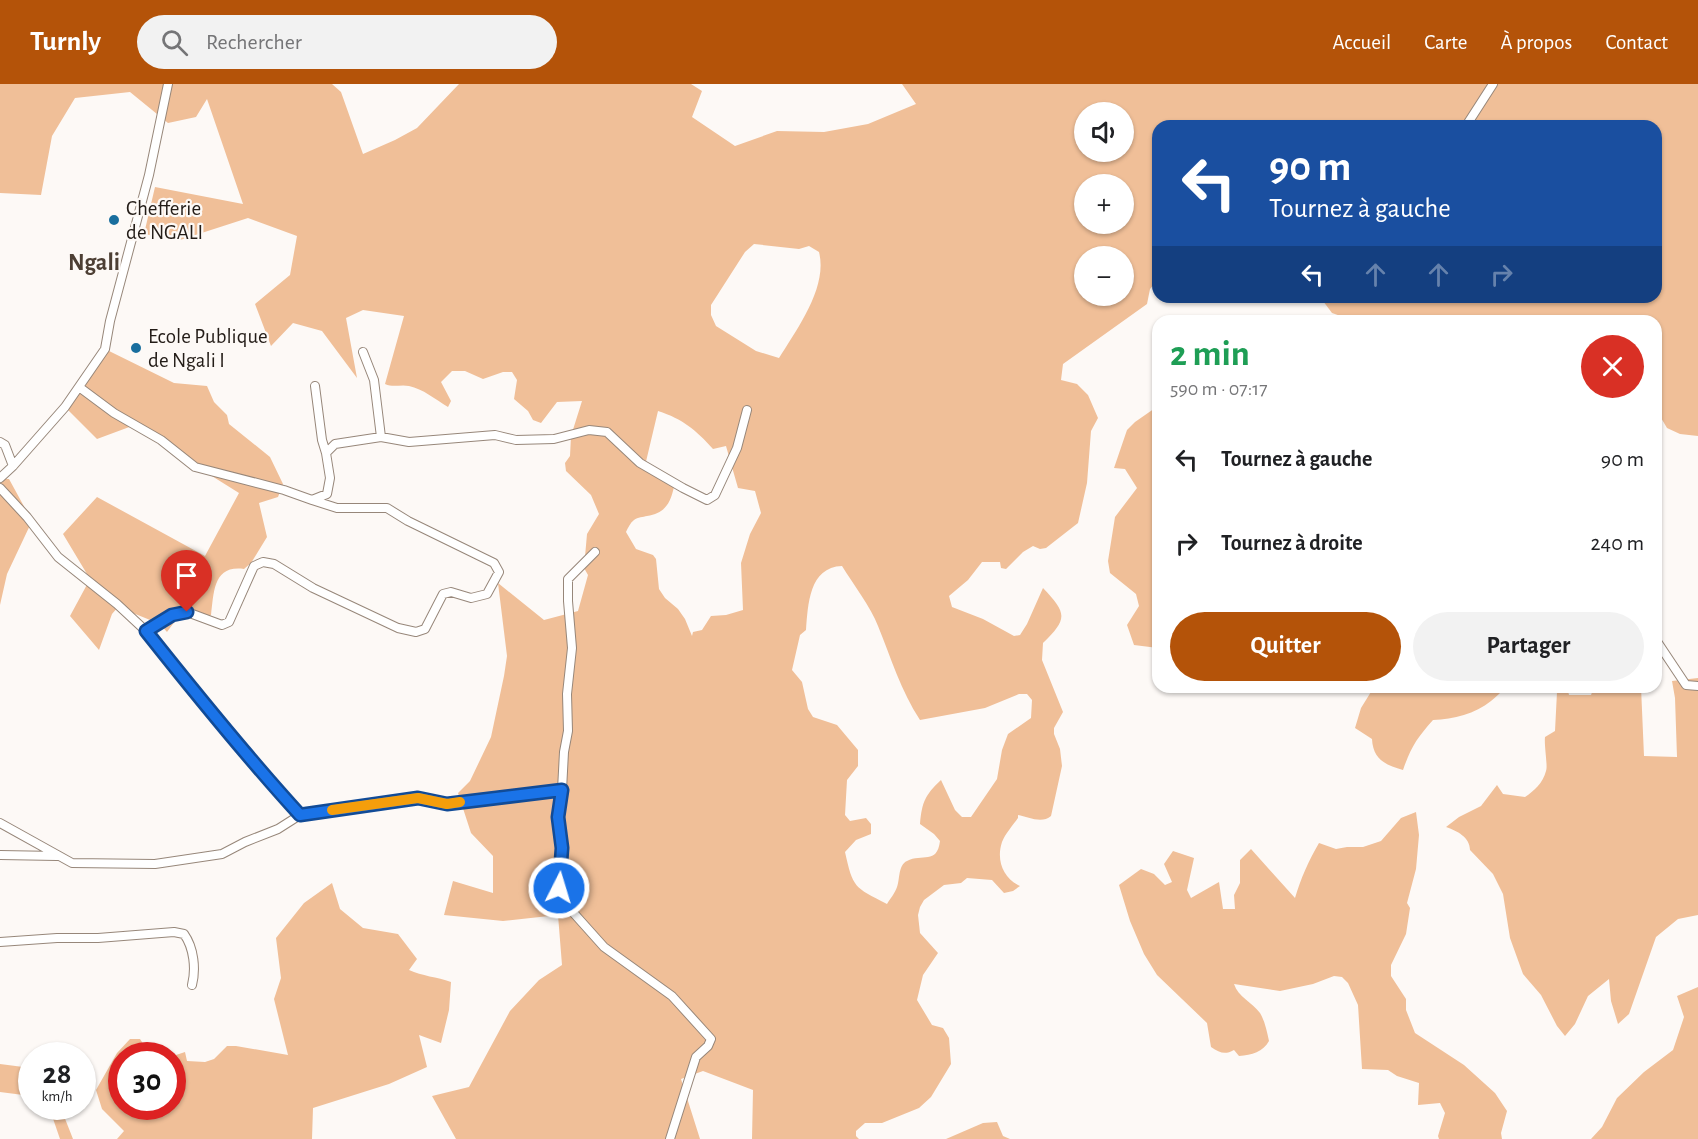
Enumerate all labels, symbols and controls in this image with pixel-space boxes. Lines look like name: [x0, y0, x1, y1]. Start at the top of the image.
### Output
search box: [137, 15, 557, 69]
icon: search: [158, 26, 191, 59]
text: Turnly: [30, 28, 101, 56]
text: Rechercher: [206, 31, 302, 53]
text: Accueil: [1333, 32, 1391, 53]
text: Carte: [1424, 32, 1467, 53]
text: À propos: [1500, 32, 1572, 53]
text: Contact: [1605, 32, 1668, 53]
map controls: [1074, 102, 1134, 306]
button: sound: [1074, 102, 1134, 162]
icon: left: [1170, 144, 1248, 222]
text: 90 m: [1269, 146, 1351, 188]
button: +: [1074, 174, 1134, 234]
text: Tournez à gauche: [1269, 195, 1451, 222]
place label: Chefferie de NGALI: [126, 198, 203, 243]
marker: Chefferie de NGALI: [107, 213, 121, 227]
button: −: [1074, 246, 1134, 306]
district label: Ngali: [68, 251, 120, 275]
icon: left: [1296, 258, 1329, 291]
icon: ahead: [1359, 258, 1392, 291]
icon: ahead: [1422, 258, 1455, 291]
icon: right: [1485, 258, 1518, 291]
place label: Ecole Publique de Ngali I: [148, 326, 268, 371]
button: close: [1581, 335, 1644, 398]
text: 2 min: [1170, 336, 1250, 372]
marker: Ecole Publique de Ngali I: [129, 341, 143, 355]
text: 590 m · 07:17: [1170, 379, 1268, 399]
icon: left: [1170, 443, 1203, 476]
text: Tournez à gauche: [1221, 448, 1372, 470]
text: 90 m: [1601, 448, 1644, 470]
icon: right: [1170, 527, 1203, 560]
text: Tournez à droite: [1221, 532, 1363, 554]
text: 240 m: [1591, 532, 1644, 554]
pin: [161, 550, 212, 612]
icon: arrive: [170, 559, 203, 592]
button: Quitter: [1170, 612, 1401, 681]
button: Partager: [1413, 612, 1644, 681]
position arrow: [527, 856, 591, 920]
speed limit sign: 30: [108, 1042, 186, 1120]
text: 28: [43, 1059, 71, 1089]
text: km/h: [42, 1089, 72, 1104]

